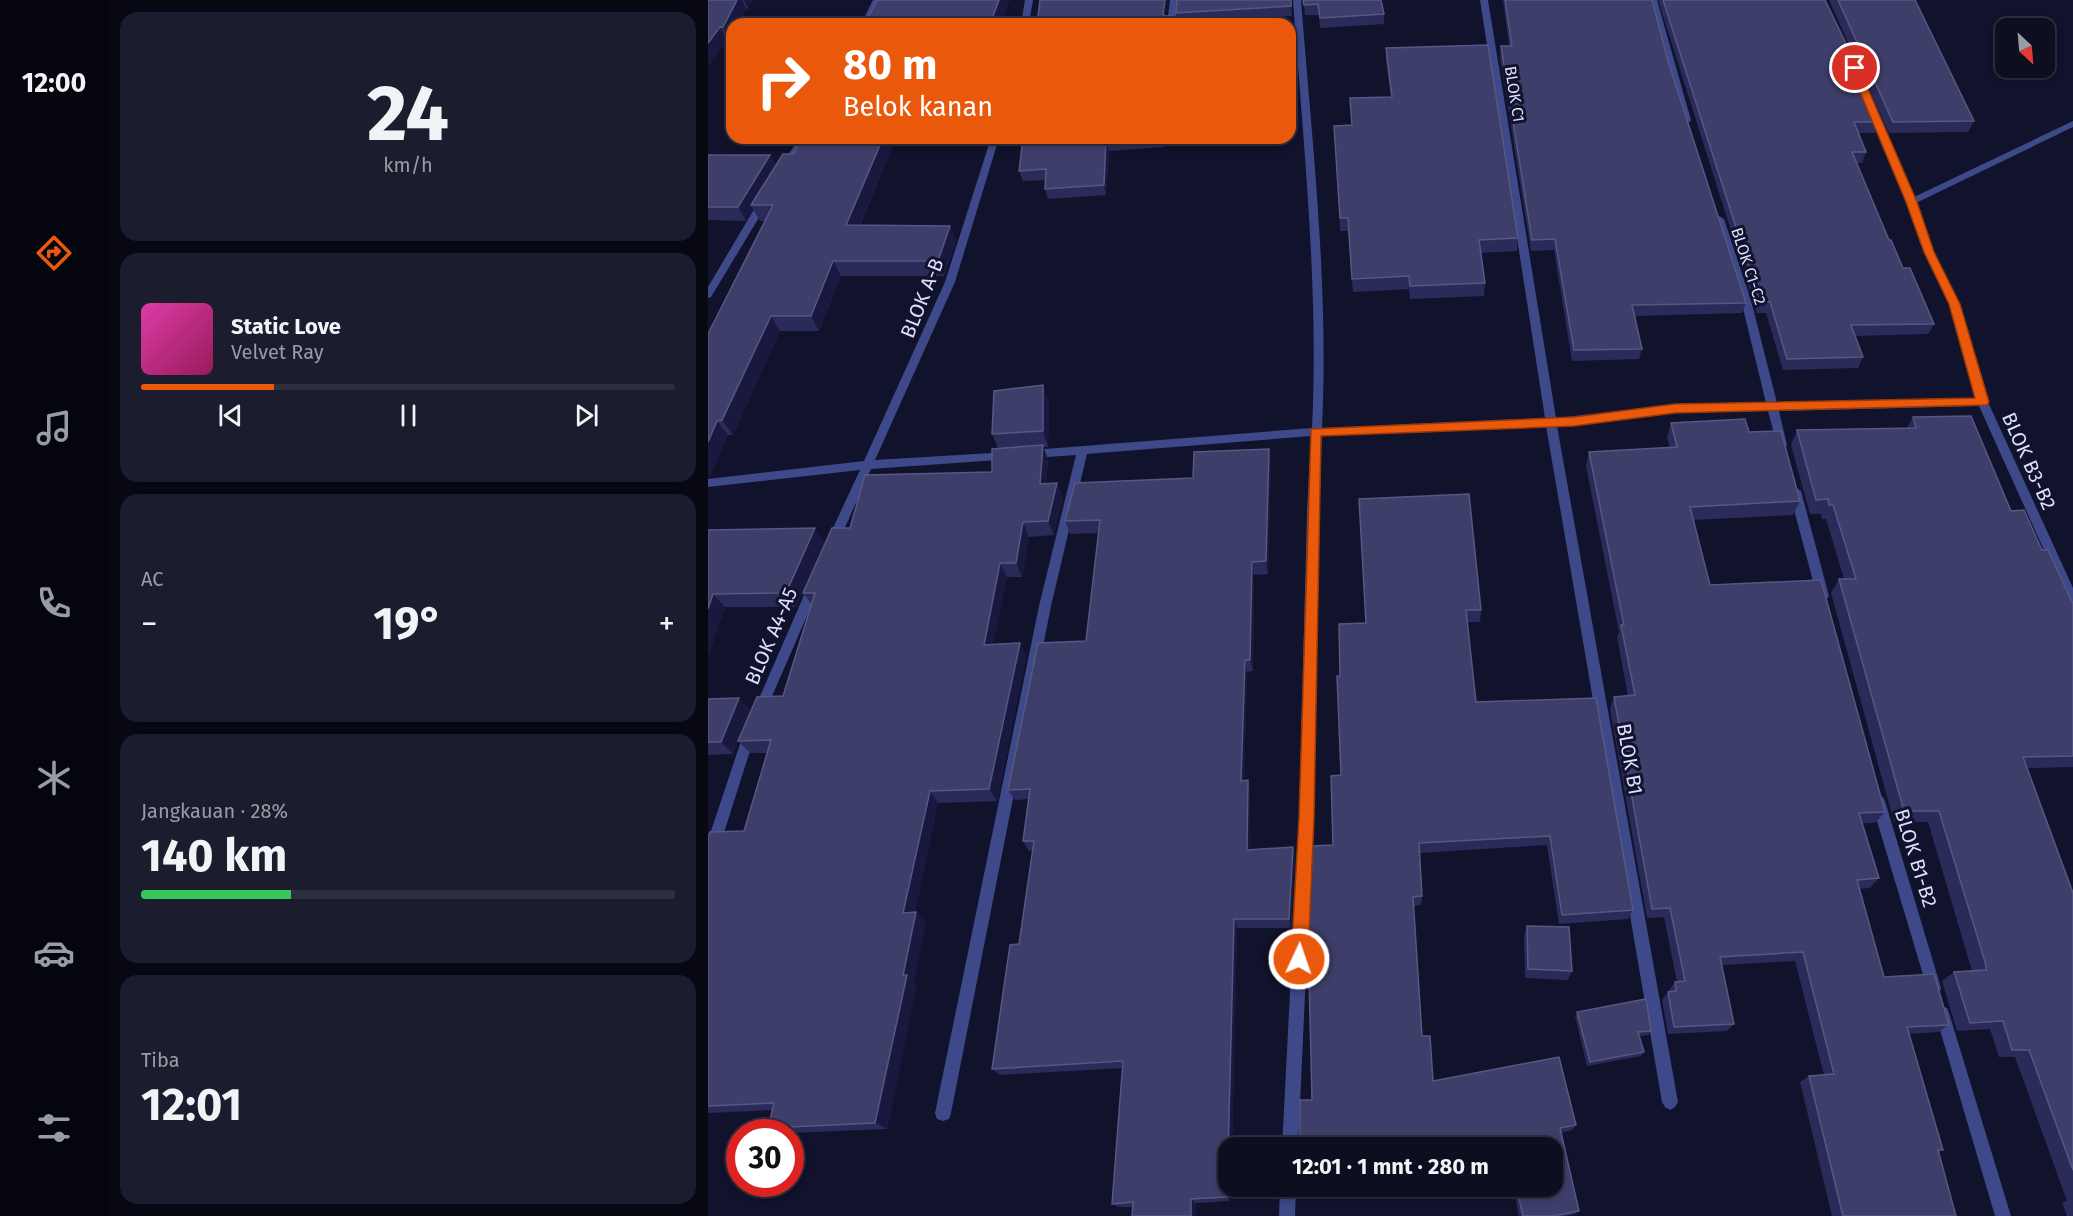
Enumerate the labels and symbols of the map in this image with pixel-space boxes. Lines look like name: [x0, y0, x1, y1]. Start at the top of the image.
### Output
north arrow: [1995, 18, 2055, 78]
pin: [1829, 42, 1880, 93]
street label: BLOK C1: [1501, 65, 1528, 124]
street label: BLOK C1-C2: [1727, 225, 1770, 307]
street label: BLOK A-B: [895, 255, 949, 341]
street label: BLOK B3-B2: [1997, 409, 2061, 513]
street label: BLOK A4-A5: [740, 584, 802, 688]
street label: BLOK B1: [1612, 721, 1648, 797]
street label: BLOK B1-B2: [1890, 806, 1942, 910]
position arrow: [1267, 927, 1331, 991]
speed limit sign: 30: [726, 1119, 804, 1197]

